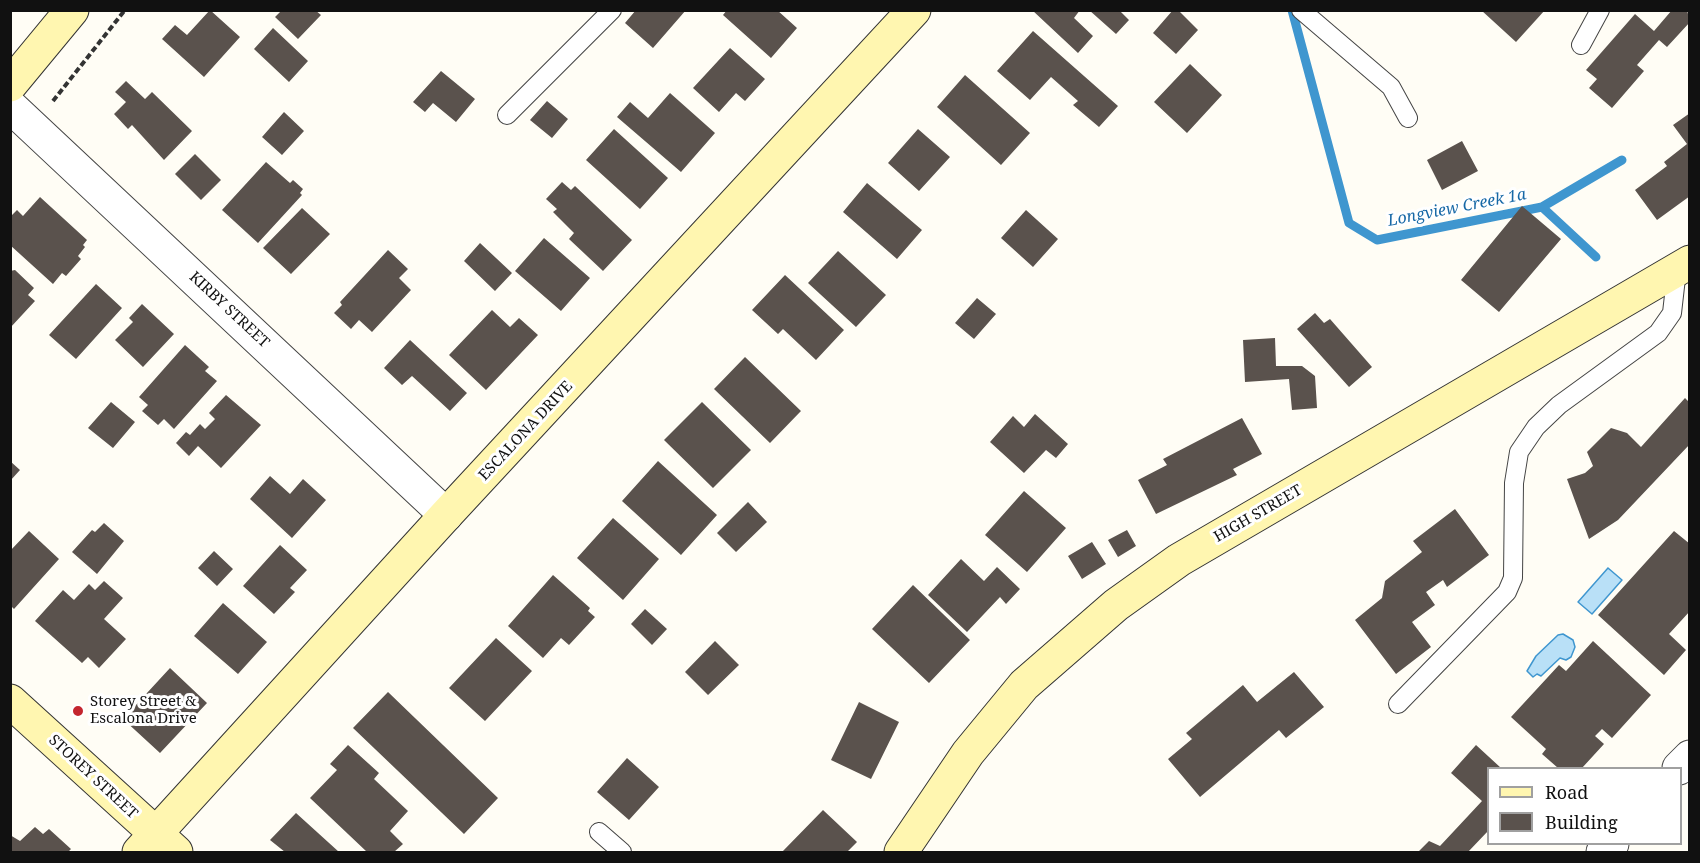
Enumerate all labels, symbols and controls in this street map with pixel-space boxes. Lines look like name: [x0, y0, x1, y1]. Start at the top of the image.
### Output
water label: Longview Creek 1a: [1386, 185, 1528, 231]
street label: KIRBY STREET: [185, 268, 273, 352]
street label: ESCALONA DRIVE: [475, 378, 577, 484]
street label: HIGH STREET: [1211, 482, 1305, 546]
place label: Storey Street & Escalona Drive: [90, 693, 197, 728]
marker: Storey Street & Escalona Drive: [71, 704, 85, 718]
street label: STOREY STREET: [45, 731, 141, 823]
legend: [1487, 767, 1682, 845]
text: Road: [1545, 780, 1588, 804]
text: Building: [1545, 810, 1618, 834]

